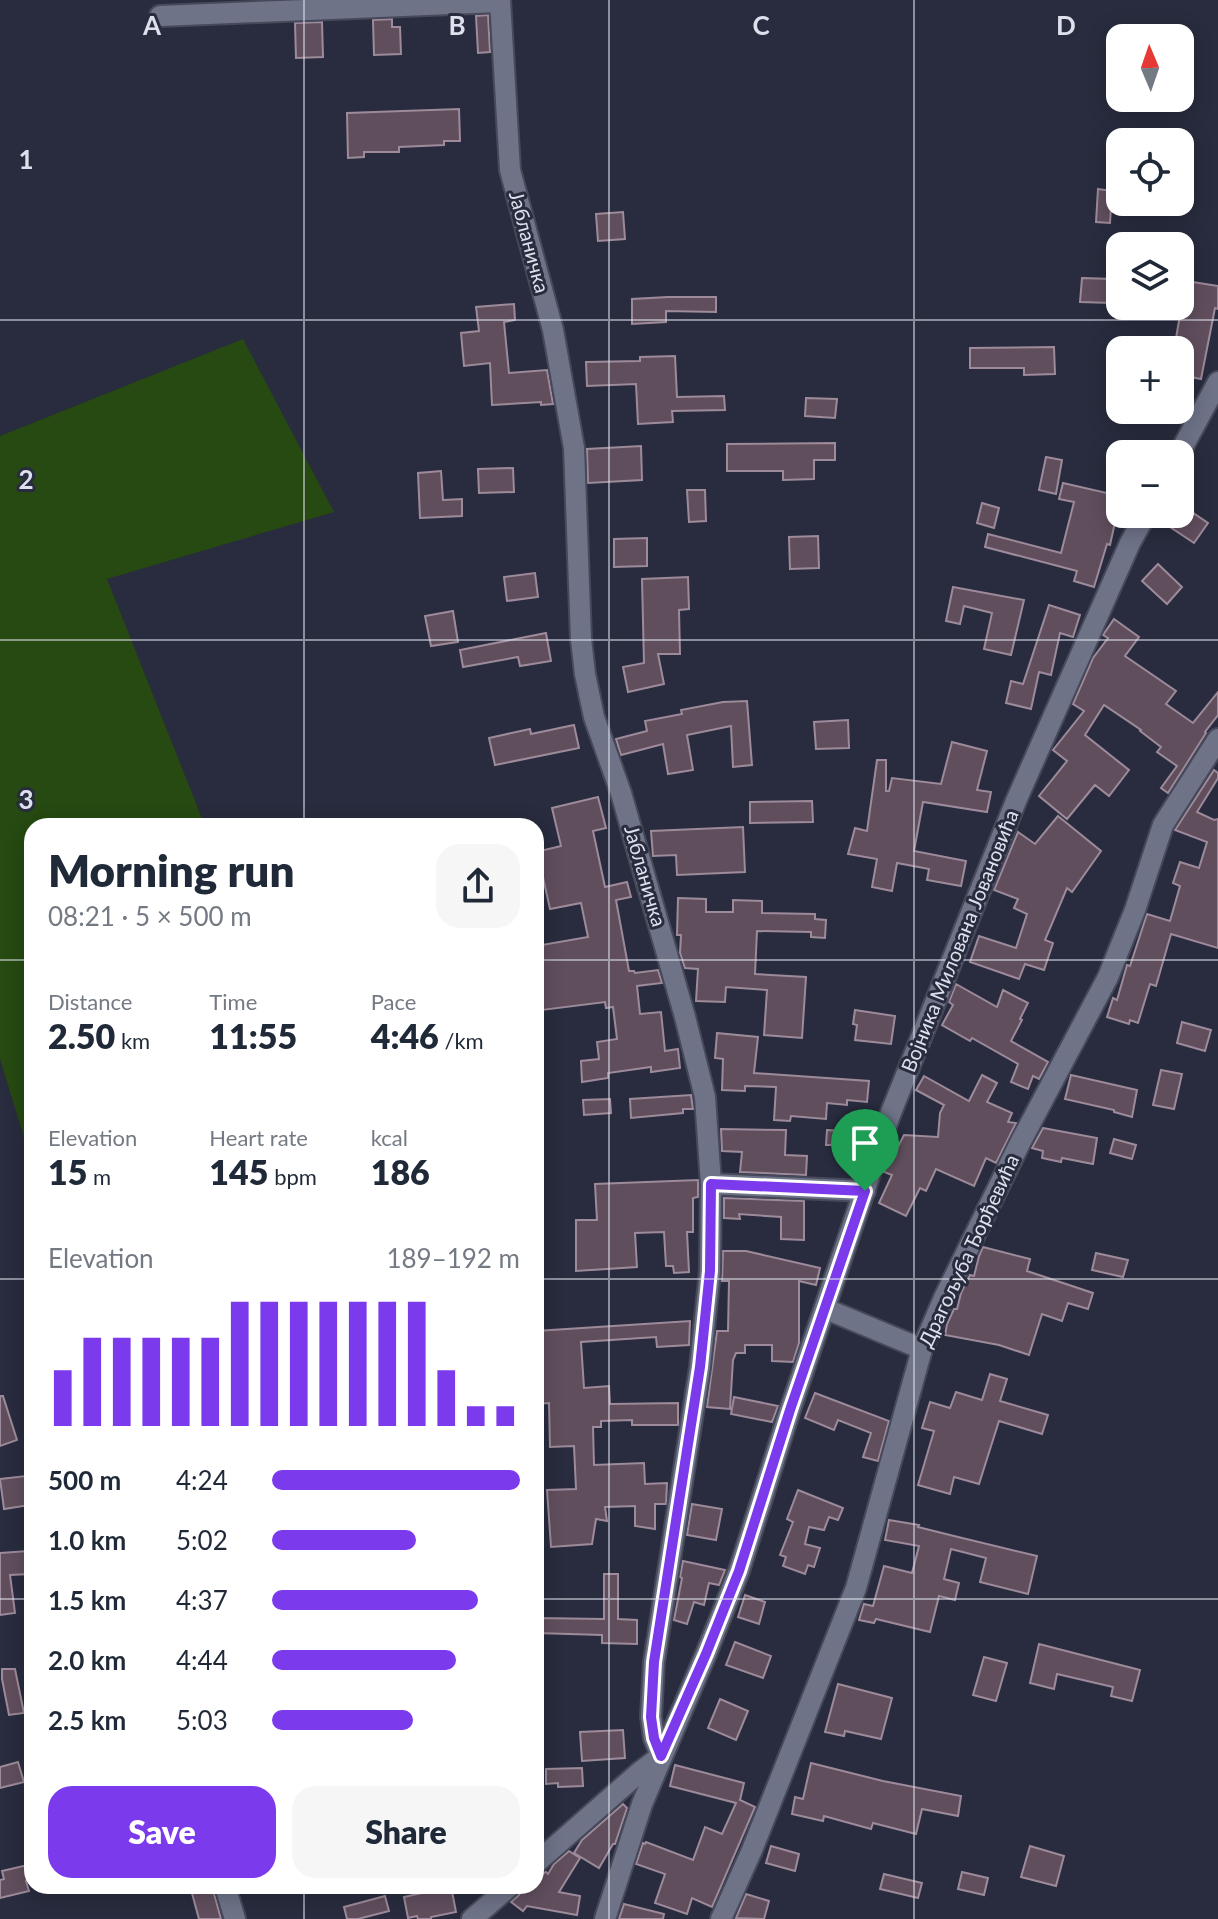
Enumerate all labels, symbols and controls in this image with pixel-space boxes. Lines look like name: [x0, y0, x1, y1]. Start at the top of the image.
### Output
text: A: [142, 9, 162, 41]
text: B: [448, 9, 466, 41]
text: C: [752, 9, 770, 41]
text: D: [1056, 9, 1076, 41]
north arrow: [1106, 24, 1194, 112]
map controls: [1106, 24, 1194, 528]
button: locate: [1106, 128, 1194, 216]
text: 1: [18, 143, 34, 175]
street label: Јабланичка: [505, 188, 555, 295]
button: layers: [1106, 232, 1194, 320]
button: +: [1106, 336, 1194, 424]
button: −: [1106, 440, 1194, 528]
text: 2: [18, 463, 34, 495]
text: 3: [18, 783, 34, 815]
street label: Војника Милована Јовановића: [895, 806, 1023, 1075]
street label: Јабланичка: [620, 822, 672, 929]
text: Morning run: [48, 844, 295, 896]
button: share: [436, 844, 520, 928]
text: 08:21 · 5 × 500 m: [48, 900, 252, 932]
text: Distance: [48, 988, 132, 1015]
text: Time: [209, 988, 257, 1015]
text: Pace: [371, 988, 416, 1015]
text: 2.50: [48, 1015, 115, 1056]
text: 11:55: [209, 1015, 297, 1056]
text: 4:46: [371, 1015, 439, 1056]
text: km: [115, 1027, 150, 1054]
text: /km: [439, 1027, 484, 1054]
pin: [831, 1109, 899, 1191]
icon: arrive: [843, 1121, 887, 1165]
text: Elevation: [48, 1124, 137, 1151]
text: Heart rate: [209, 1124, 308, 1151]
text: kcal: [371, 1124, 408, 1151]
street label: Драгољуба Ђорђевића: [913, 1150, 1023, 1351]
text: 15: [48, 1151, 87, 1192]
text: 145: [209, 1151, 269, 1192]
text: 186: [371, 1151, 430, 1192]
text: m: [87, 1163, 111, 1190]
text: bpm: [269, 1163, 317, 1190]
text: Elevation: [48, 1242, 154, 1274]
text: 189–192 m: [386, 1242, 520, 1274]
text: 500 m: [48, 1464, 121, 1496]
text: 4:24: [176, 1464, 228, 1496]
text: 1.0 km: [48, 1524, 126, 1556]
text: 5:02: [176, 1524, 228, 1556]
text: 1.5 km: [48, 1584, 126, 1616]
text: 4:37: [176, 1584, 228, 1616]
text: 2.0 km: [48, 1644, 126, 1676]
text: 4:44: [176, 1644, 228, 1676]
text: 2.5 km: [48, 1704, 126, 1736]
text: 5:03: [176, 1704, 228, 1736]
button: Save: [48, 1786, 276, 1878]
button: Share: [292, 1786, 520, 1878]

